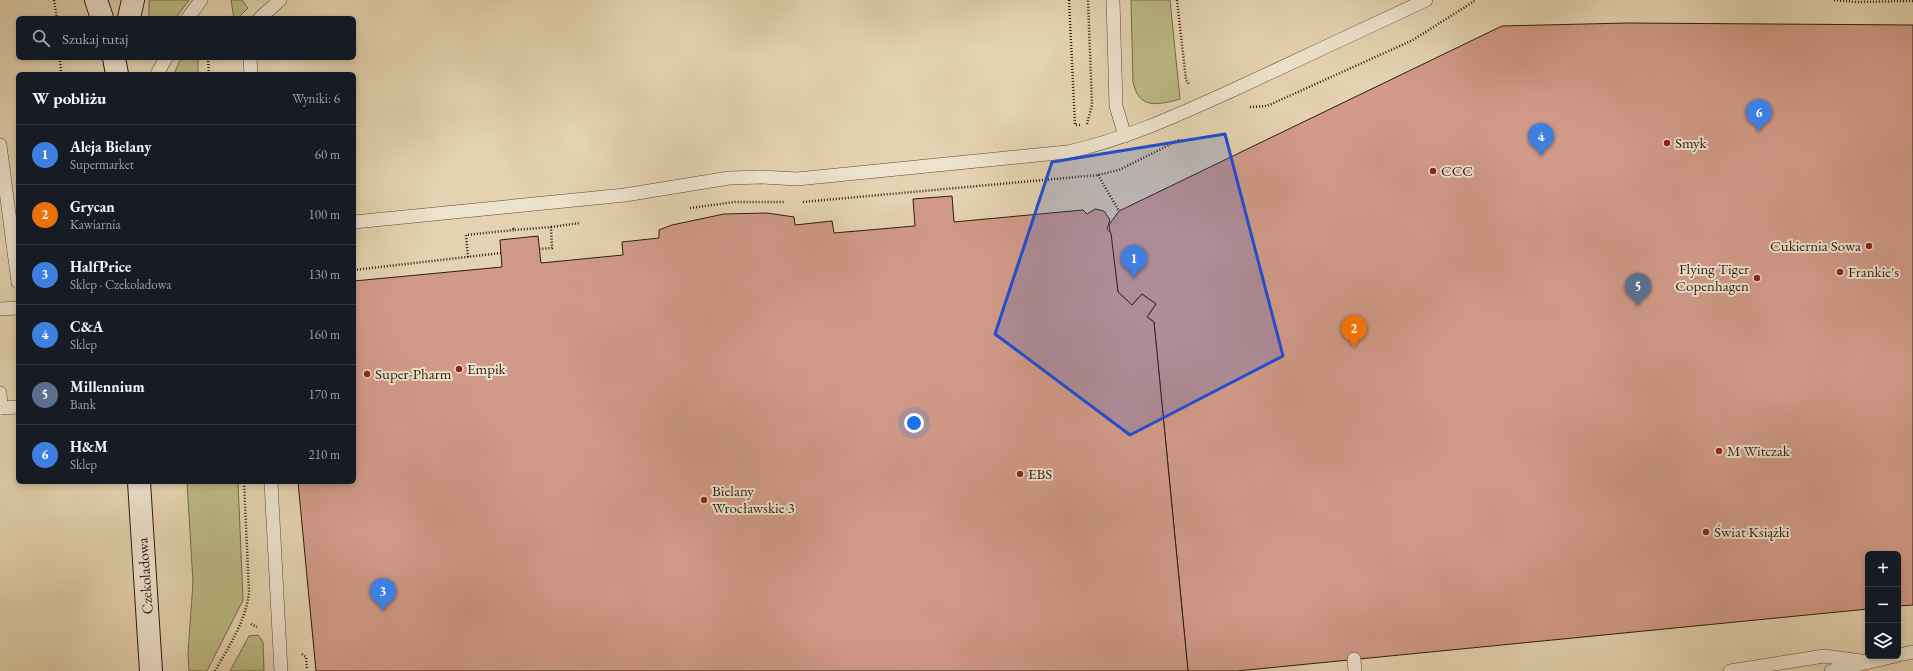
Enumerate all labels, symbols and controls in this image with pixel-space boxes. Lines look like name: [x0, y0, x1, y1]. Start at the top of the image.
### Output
search box: [16, 16, 356, 60]
icon: search: [30, 27, 52, 49]
text: Szukaj tutaj: [62, 29, 128, 48]
text: W pobliżu: [32, 87, 106, 109]
text: Wyniki: 6: [292, 90, 340, 107]
pin: 6: [1746, 99, 1772, 132]
pin: 4: [1528, 123, 1554, 156]
place label: Smyk: [1675, 133, 1708, 152]
text: Aleja Bielany: [70, 137, 151, 156]
marker: Smyk: [1662, 138, 1672, 148]
text: 1: [42, 146, 48, 163]
text: 60 m: [315, 146, 340, 163]
text: Supermarket: [70, 156, 134, 173]
place label: CCC: [1441, 161, 1473, 180]
marker: CCC: [1428, 166, 1438, 176]
text: Grycan: [70, 197, 115, 216]
text: 2: [42, 206, 48, 223]
text: 100 m: [309, 206, 340, 223]
text: Kawiarnia: [70, 216, 121, 233]
place label: Cukiernia Sowa: [1770, 236, 1861, 255]
marker: Cukiernia Sowa: [1864, 241, 1874, 251]
pin: 1: [1121, 245, 1147, 278]
text: HalfPrice: [70, 257, 131, 276]
place label: Flying Tiger Copenhagen: [1675, 259, 1749, 295]
place label: Frankie's: [1848, 262, 1899, 281]
text: 3: [42, 266, 48, 283]
text: 130 m: [309, 266, 340, 283]
marker: Frankie's: [1835, 267, 1845, 277]
pin: 5: [1625, 273, 1651, 306]
marker: Flying Tiger Copenhagen: [1752, 273, 1762, 283]
text: Sklep · Czekoladowa: [70, 276, 171, 293]
pin: 2: [1341, 315, 1367, 348]
text: C&A: [70, 317, 103, 336]
text: 4: [42, 326, 48, 343]
text: 160 m: [309, 326, 340, 343]
text: Sklep: [70, 336, 97, 353]
place label: Empik: [467, 359, 507, 378]
place label: Super-Pharm: [375, 364, 452, 383]
marker: Empik: [454, 364, 464, 374]
marker: Super-Pharm: [362, 369, 372, 379]
text: Millennium: [70, 377, 145, 396]
text: 5: [42, 386, 48, 403]
text: 170 m: [309, 386, 340, 403]
text: Bank: [70, 396, 96, 413]
your location: [904, 413, 924, 433]
text: H&M: [70, 437, 108, 456]
place label: M Witczak: [1727, 441, 1791, 460]
text: 6: [42, 446, 48, 463]
text: 210 m: [309, 446, 340, 463]
marker: M Witczak: [1714, 446, 1724, 456]
text: Sklep: [70, 456, 97, 473]
place label: EBS: [1028, 464, 1052, 483]
marker: EBS: [1015, 469, 1025, 479]
place label: Bielany Wrocławskie 3: [712, 481, 795, 517]
marker: Bielany Wrocławskie 3: [699, 495, 709, 505]
place label: Świat Książki: [1714, 522, 1790, 541]
marker: Świat Książki: [1701, 527, 1711, 537]
street label: Czekoladowa: [132, 537, 157, 615]
map controls: [1865, 551, 1901, 659]
button: +: [1865, 551, 1901, 587]
pin: 3: [370, 578, 396, 611]
button: −: [1865, 587, 1901, 623]
button: layers: [1865, 623, 1901, 659]

